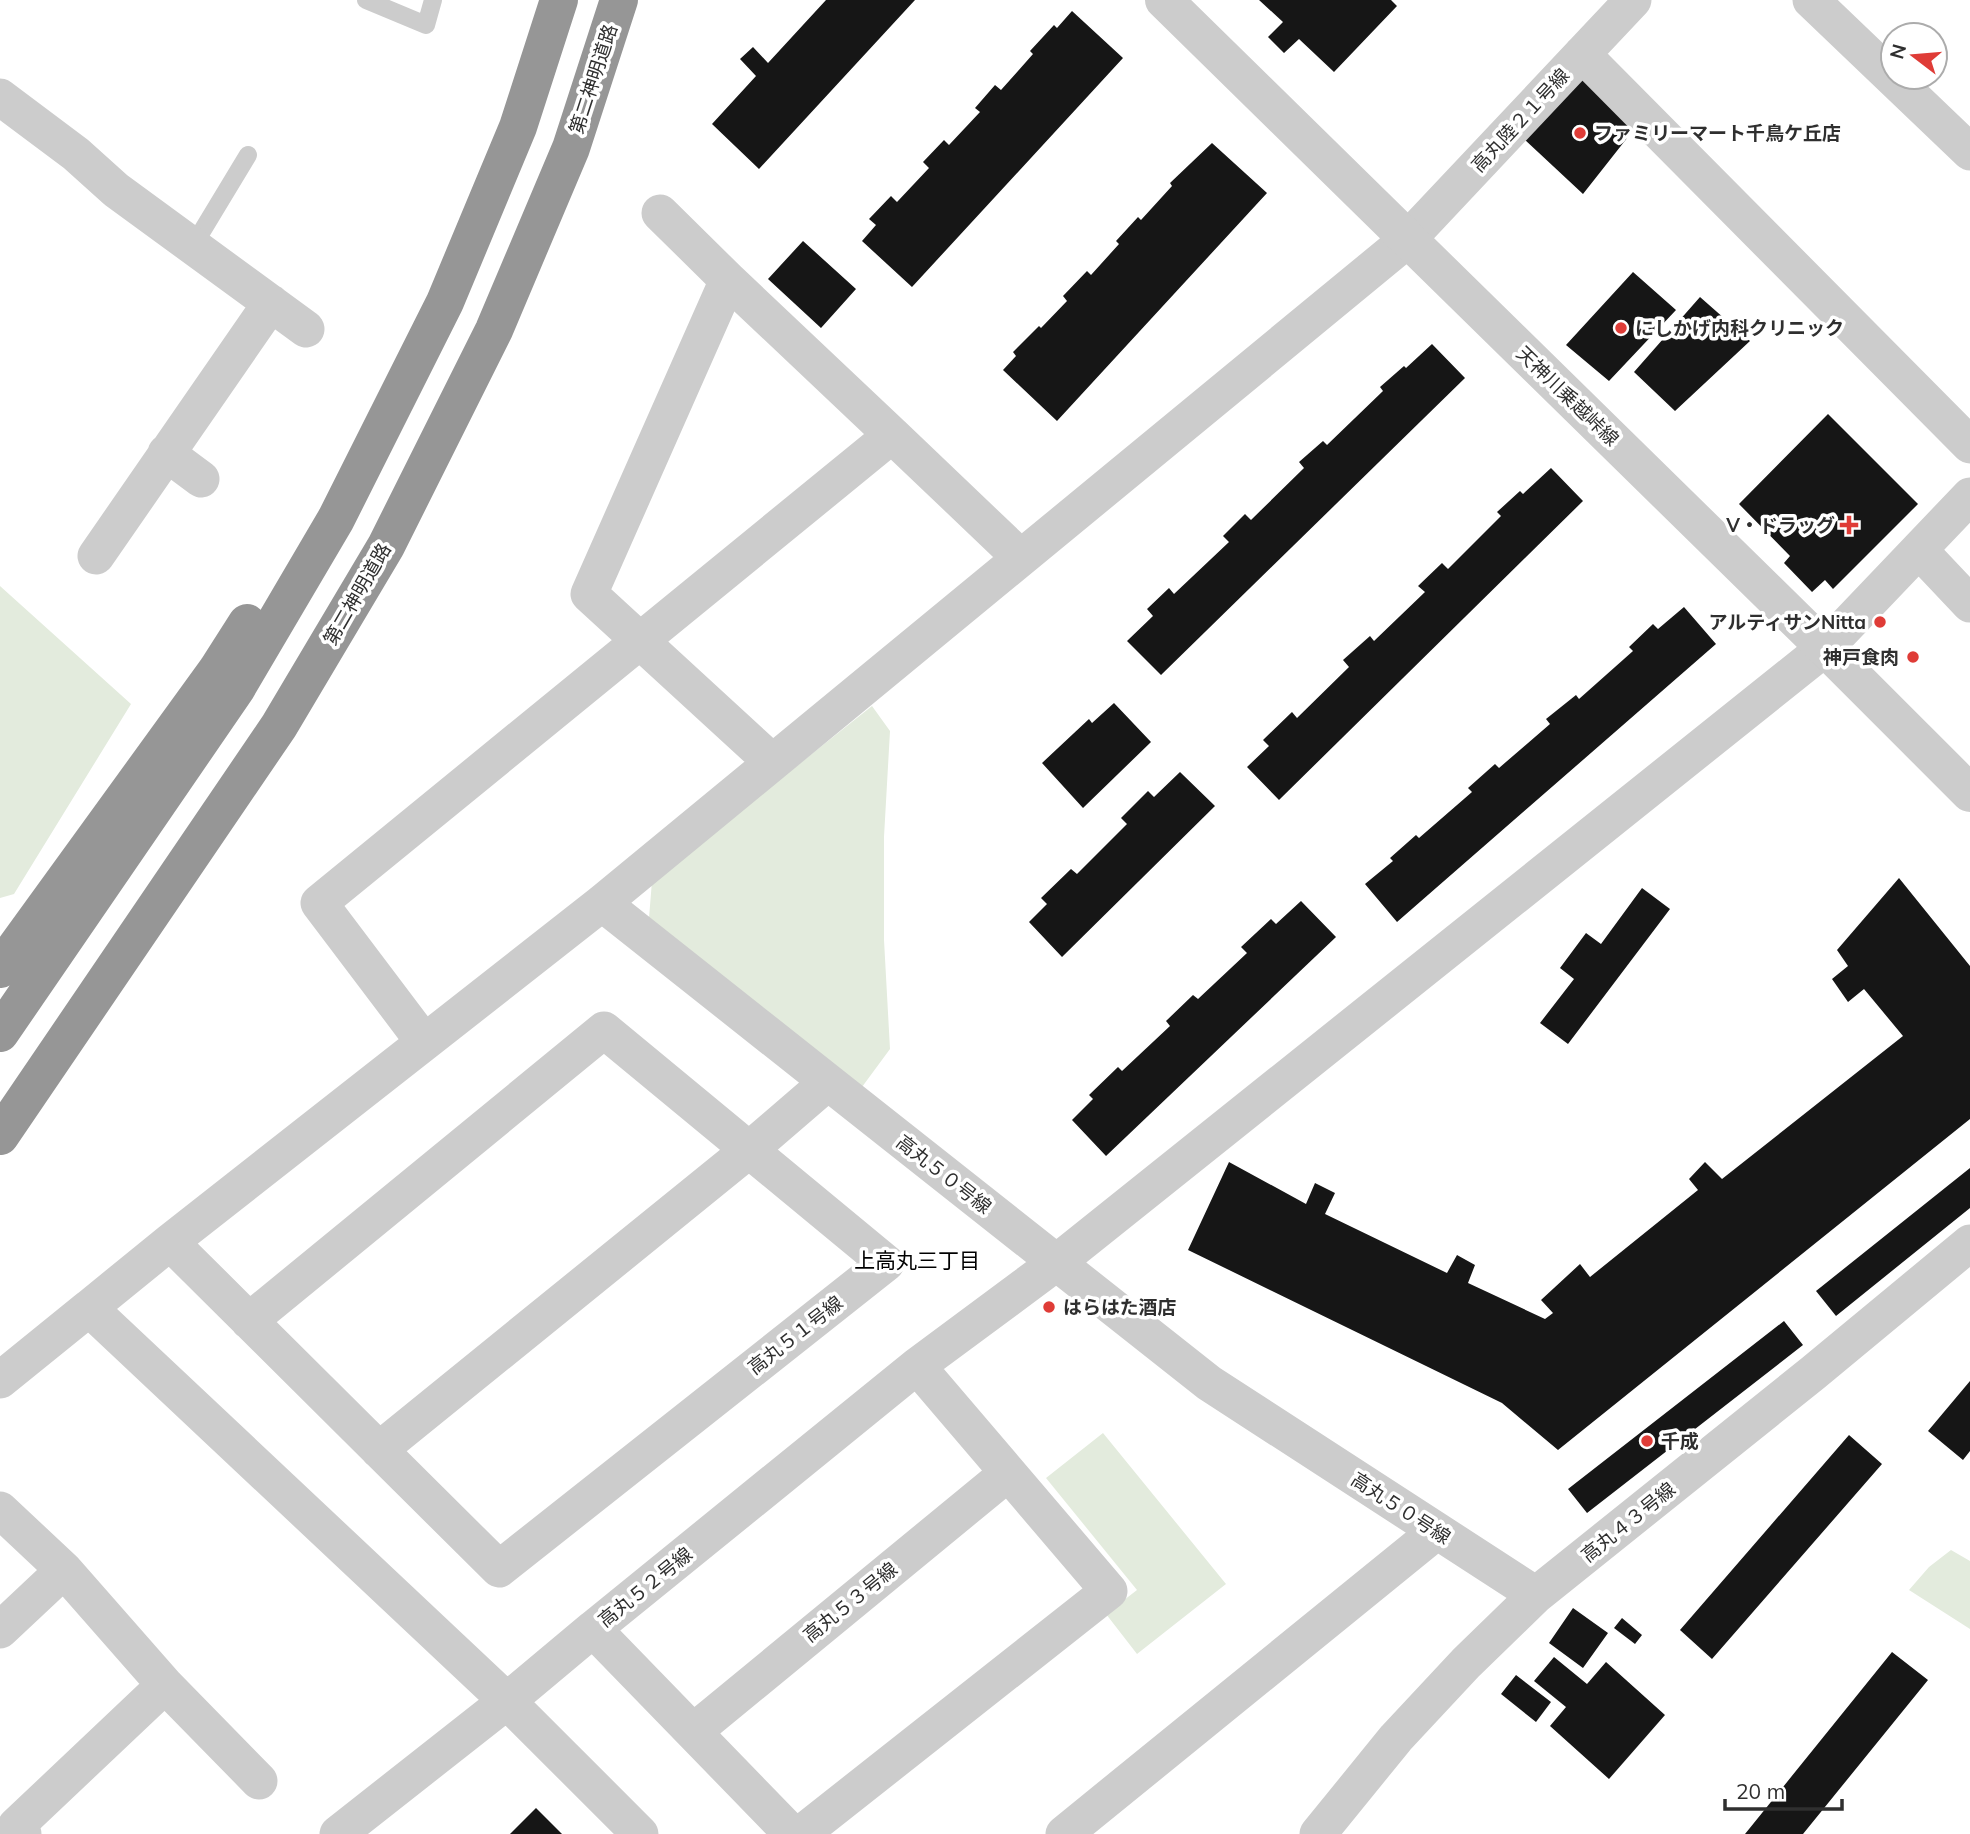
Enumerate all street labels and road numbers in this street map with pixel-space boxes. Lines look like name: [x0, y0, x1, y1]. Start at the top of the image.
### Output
street label: 第二神明道路: [564, 21, 622, 137]
street label: 高丸陸２１号線: [1466, 63, 1574, 177]
street label: 天神川乗越峠線: [1512, 341, 1624, 451]
street label: 第二神明道路: [318, 539, 396, 649]
street label: 高丸５０号線: [892, 1129, 996, 1219]
street label: 高丸５１号線: [743, 1290, 847, 1380]
street label: 高丸５０号線: [1347, 1467, 1455, 1549]
street label: 高丸４３号線: [1576, 1477, 1680, 1567]
street label: 高丸５２号線: [593, 1542, 697, 1632]
street label: 高丸５３号線: [798, 1557, 902, 1647]

